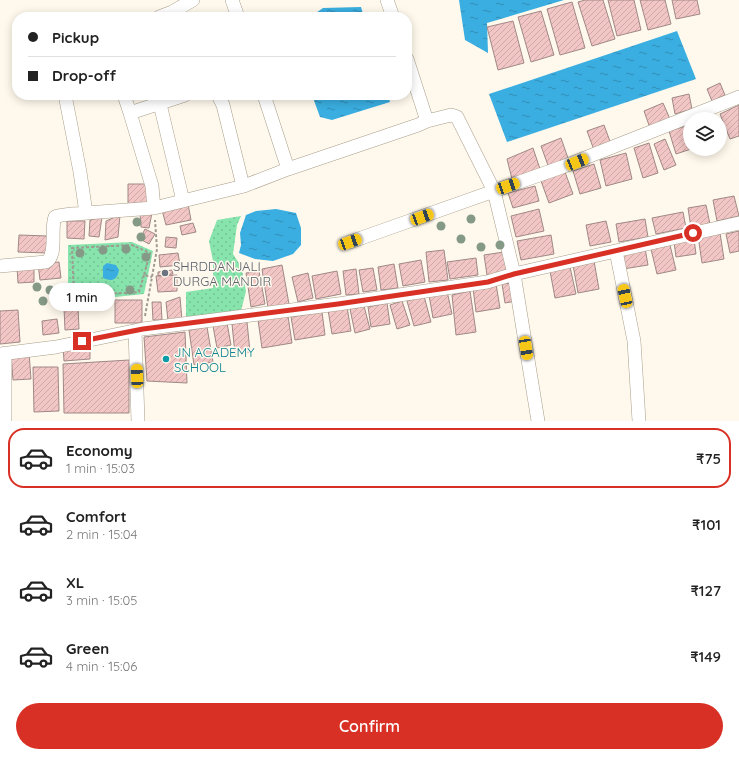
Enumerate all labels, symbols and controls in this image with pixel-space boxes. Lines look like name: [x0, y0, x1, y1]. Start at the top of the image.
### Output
text: Pickup: [52, 28, 99, 47]
text: Drop-off: [52, 66, 116, 85]
map controls: [683, 112, 727, 156]
button: layers: [683, 112, 727, 156]
car: [564, 152, 590, 172]
car: [495, 176, 521, 196]
car: [409, 207, 435, 227]
route start: [684, 224, 702, 242]
car: [337, 232, 363, 252]
place label: SHRDDANJALI DURGA MANDIR: [173, 258, 271, 289]
marker: SHRDDANJALI DURGA MANDIR: [160, 268, 170, 278]
callout: 1 min: [49, 283, 115, 311]
car: [617, 283, 633, 309]
text: 1 min: [66, 289, 98, 305]
route end: [73, 332, 91, 350]
car: [518, 335, 534, 361]
place label: JN ACADEMY SCHOOL: [174, 344, 255, 375]
marker: JN ACADEMY SCHOOL: [161, 354, 171, 364]
car: [131, 364, 143, 388]
icon: car: [18, 440, 54, 476]
text: Economy: [66, 441, 133, 460]
text: ₹75: [696, 449, 721, 468]
text: 1 min · 15:03: [66, 460, 135, 476]
icon: car: [18, 506, 54, 542]
text: Comfort: [66, 507, 127, 526]
text: ₹101: [692, 515, 721, 534]
text: 2 min · 15:04: [66, 526, 137, 542]
icon: car: [18, 572, 54, 608]
text: XL: [66, 573, 84, 592]
text: ₹127: [690, 581, 721, 600]
text: 3 min · 15:05: [66, 592, 137, 608]
icon: car: [18, 638, 54, 674]
text: Green: [66, 639, 109, 658]
text: ₹149: [690, 647, 721, 666]
text: 4 min · 15:06: [66, 658, 137, 674]
button: Confirm: [16, 703, 723, 749]

